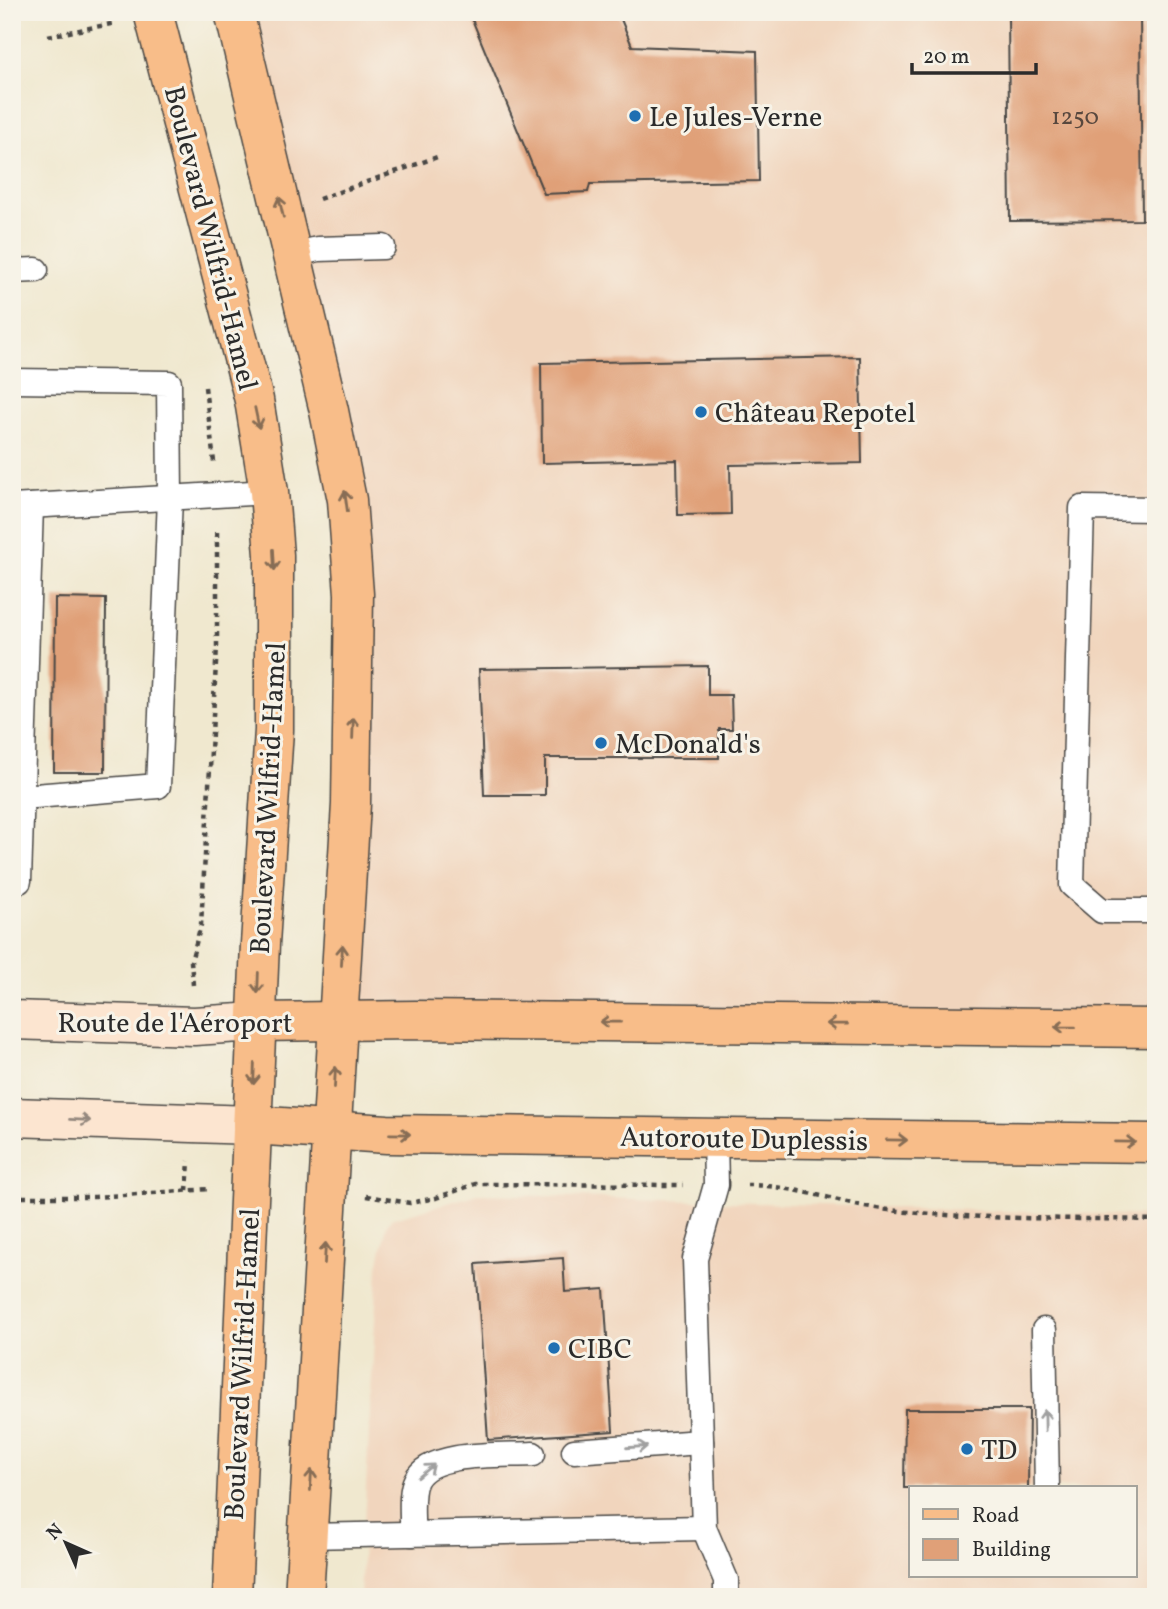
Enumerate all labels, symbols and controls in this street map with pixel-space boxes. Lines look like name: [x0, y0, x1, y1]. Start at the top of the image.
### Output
scale bar: [912, 32, 1037, 76]
text: 20 m: [923, 43, 969, 72]
street label: Boulevard Wilfrid-Hamel: [153, 82, 266, 395]
place label: Le Jules-Verne: [649, 99, 822, 138]
house number: 1250: [1051, 101, 1099, 135]
marker: Le Jules-Verne: [627, 108, 643, 124]
one-way arrow: [274, 196, 287, 219]
place label: Château Repotel: [715, 395, 916, 434]
marker: Château Repotel: [693, 404, 709, 420]
one-way arrow: [251, 406, 265, 429]
one-way arrow: [339, 490, 352, 513]
one-way arrow: [268, 548, 281, 571]
street label: Boulevard Wilfrid-Hamel: [242, 641, 297, 955]
one-way arrow: [347, 716, 360, 739]
place label: McDonald's: [615, 726, 761, 765]
marker: McDonald's: [593, 735, 609, 751]
one-way arrow: [336, 944, 349, 967]
one-way arrow: [251, 971, 264, 994]
street label: Route de l'Aéroport: [57, 1005, 293, 1044]
one-way arrow: [599, 1015, 622, 1029]
one-way arrow: [826, 1018, 849, 1031]
one-way arrow: [1053, 1020, 1076, 1034]
one-way arrow: [248, 1062, 261, 1085]
one-way arrow: [329, 1066, 342, 1089]
one-way arrow: [69, 1114, 92, 1127]
street label: Autoroute Duplessis: [620, 1119, 868, 1162]
one-way arrow: [389, 1127, 412, 1141]
one-way arrow: [886, 1133, 909, 1147]
one-way arrow: [1113, 1136, 1136, 1149]
street label: Boulevard Wilfrid-Hamel: [216, 1207, 271, 1521]
one-way arrow: [318, 1241, 331, 1264]
place label: CIBC: [568, 1331, 632, 1370]
marker: CIBC: [546, 1340, 562, 1356]
one-way arrow: [1039, 1409, 1052, 1432]
place label: TD: [981, 1432, 1017, 1471]
one-way arrow: [626, 1440, 649, 1453]
marker: TD: [959, 1441, 975, 1457]
one-way arrow: [417, 1463, 435, 1479]
one-way arrow: [305, 1469, 318, 1491]
legend: [909, 1486, 1136, 1578]
text: Road: [972, 1502, 1019, 1531]
north arrow: [32, 1508, 102, 1578]
text: N: [41, 1518, 70, 1546]
text: Building: [972, 1536, 1051, 1565]

